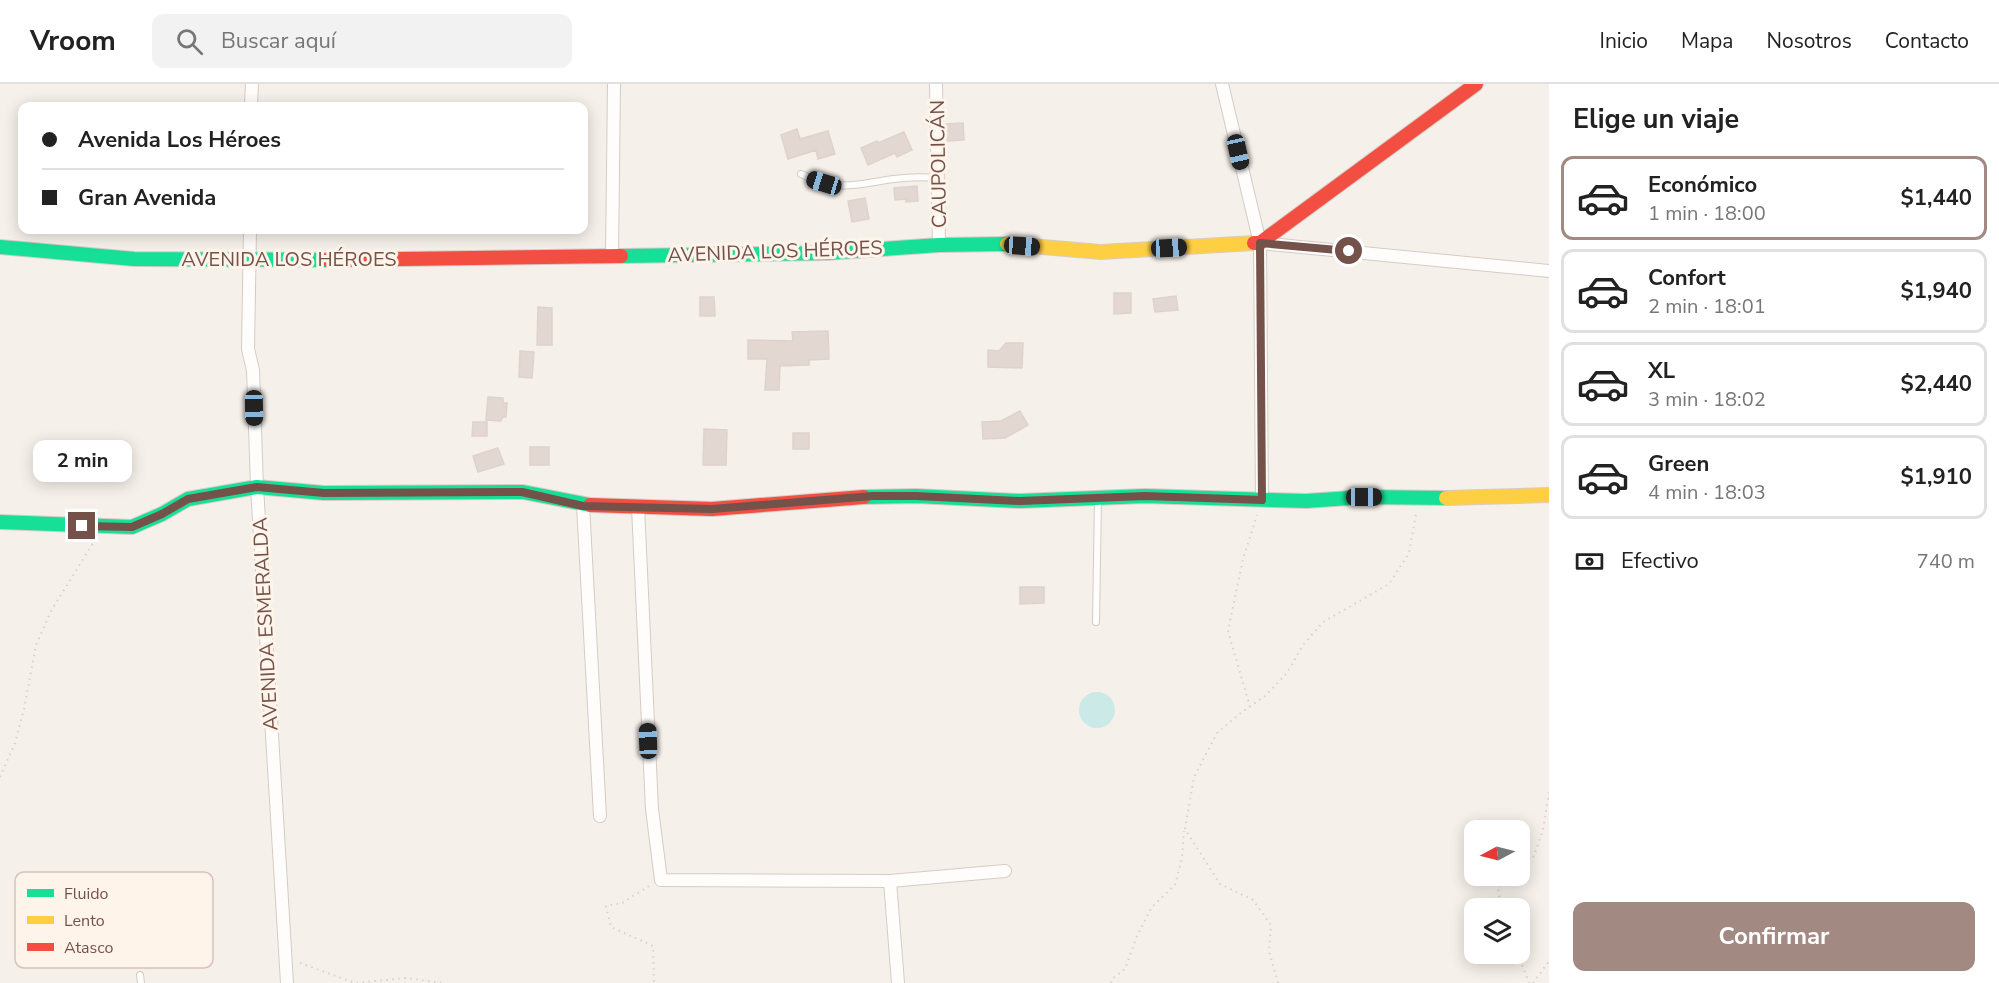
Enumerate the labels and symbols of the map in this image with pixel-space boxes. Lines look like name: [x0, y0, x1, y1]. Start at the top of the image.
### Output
street label: CAUPOLICÁN: [924, 100, 953, 228]
car: [1225, 132, 1251, 172]
car: [804, 169, 844, 197]
street label: AVENIDA LOS HÉROES: [667, 234, 883, 269]
car: [1003, 236, 1041, 256]
route start: [1335, 237, 1362, 264]
car: [1151, 238, 1187, 258]
street label: AVENIDA LOS HÉROES: [181, 246, 397, 273]
car: [245, 390, 263, 426]
callout: 2 min: [32, 439, 132, 481]
car: [1346, 488, 1382, 506]
route end: [68, 512, 95, 539]
street label: AVENIDA ESMERALDA: [246, 516, 285, 731]
car: [638, 723, 658, 759]
north arrow: [1464, 820, 1530, 886]
legend: [15, 872, 213, 968]
text: Fluido: [64, 883, 109, 905]
text: Lento: [64, 910, 105, 932]
text: Atasco: [64, 937, 113, 959]

